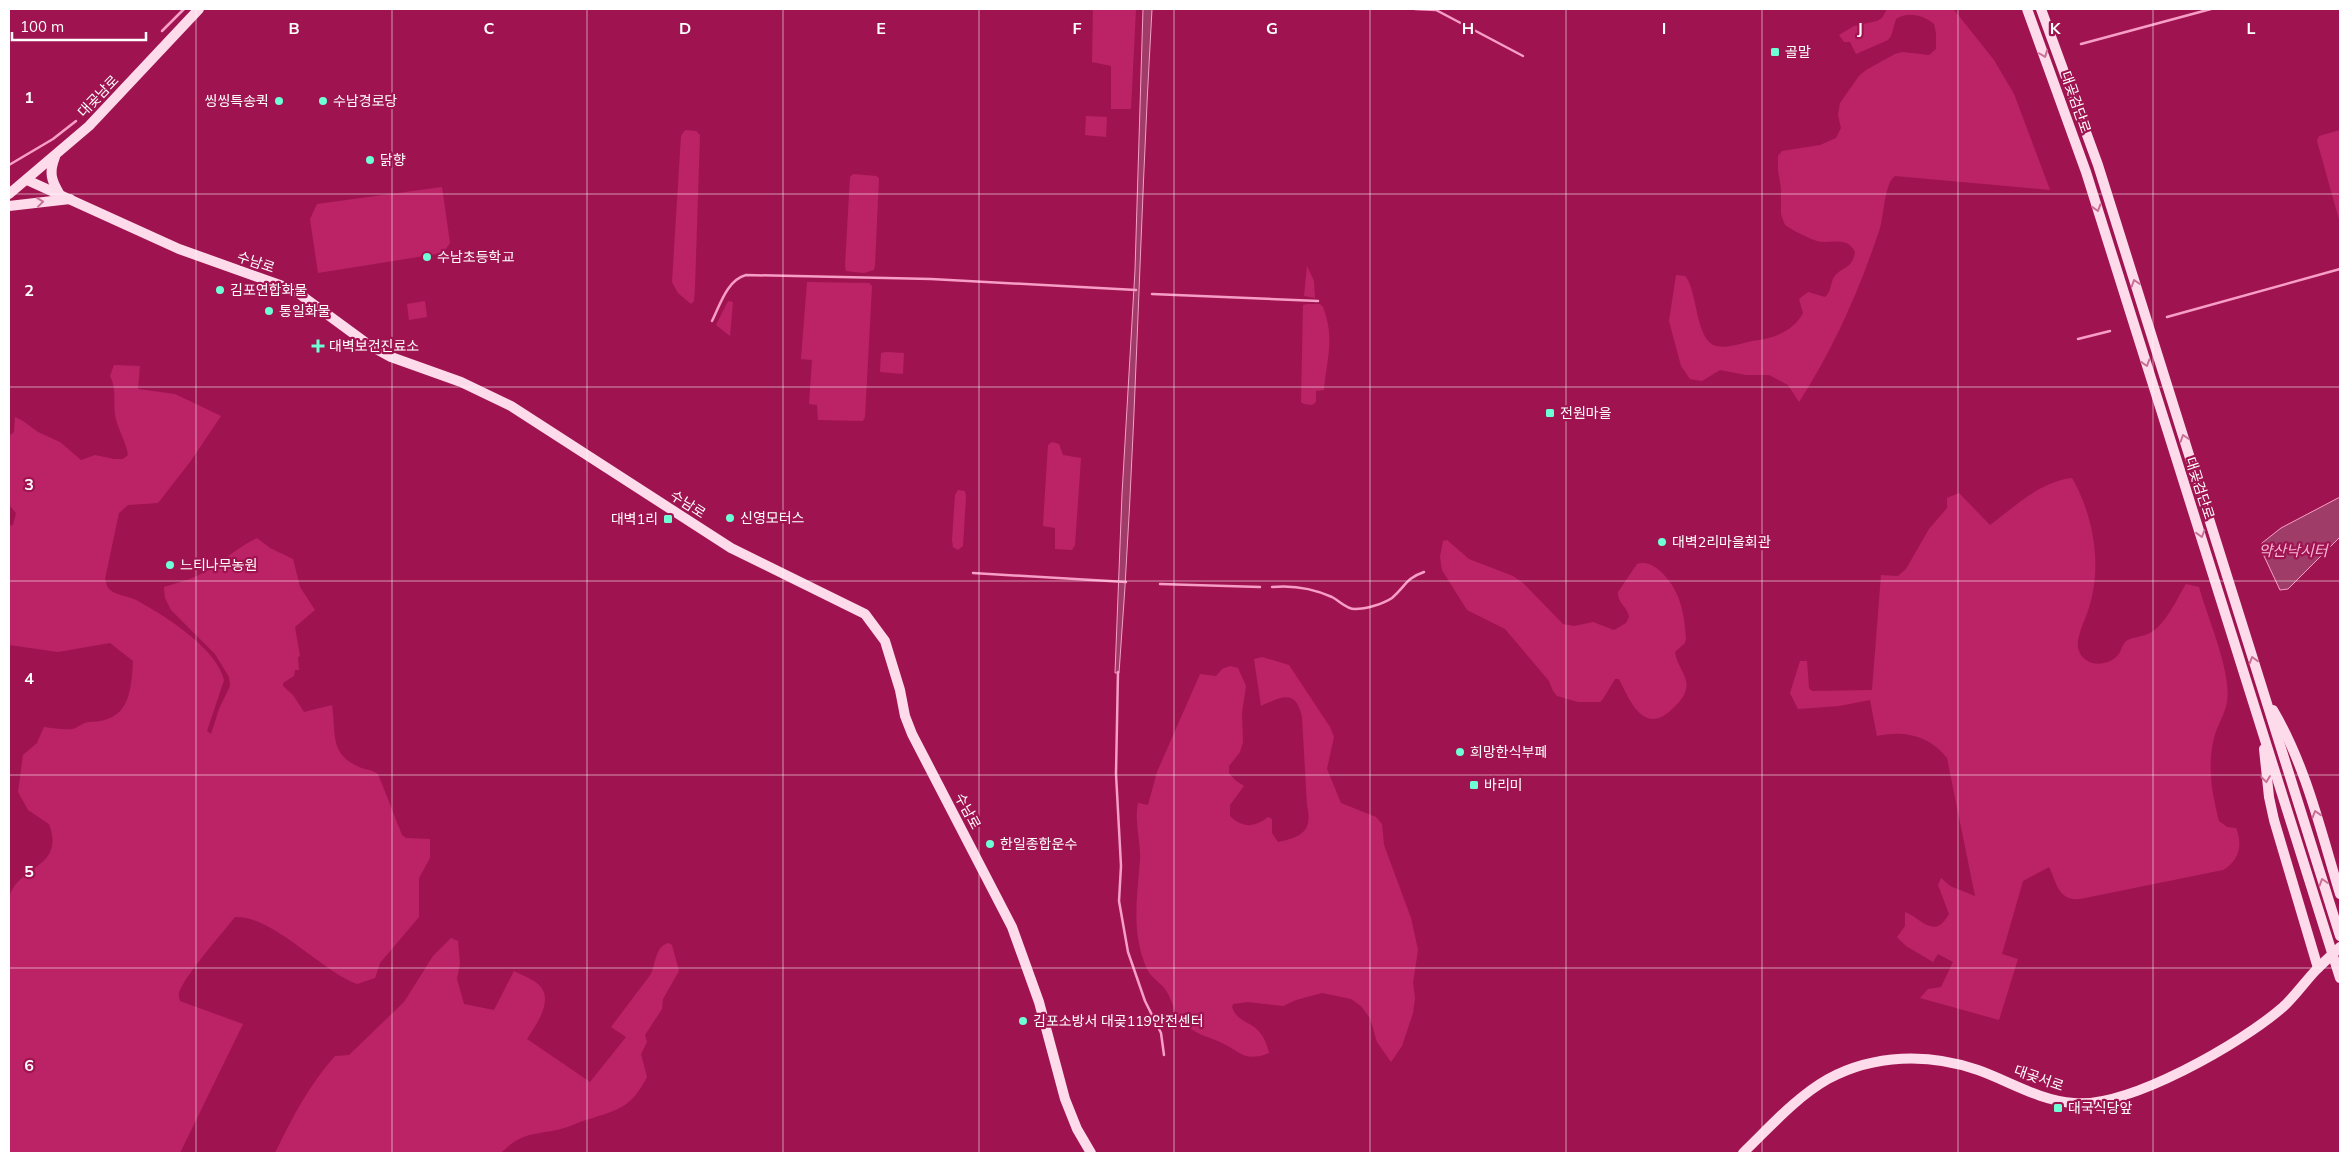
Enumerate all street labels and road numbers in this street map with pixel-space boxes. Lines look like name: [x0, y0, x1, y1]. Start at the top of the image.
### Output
street label: 대곶검단로: [2057, 69, 2095, 135]
street label: 대곶남로: [74, 71, 122, 121]
street label: 수남로: [235, 247, 277, 277]
street label: 대곶검단로: [2181, 455, 2219, 522]
street label: 수남로: [667, 486, 709, 522]
street label: 수남로: [951, 790, 985, 832]
street label: 대곶서로: [2012, 1061, 2066, 1095]

